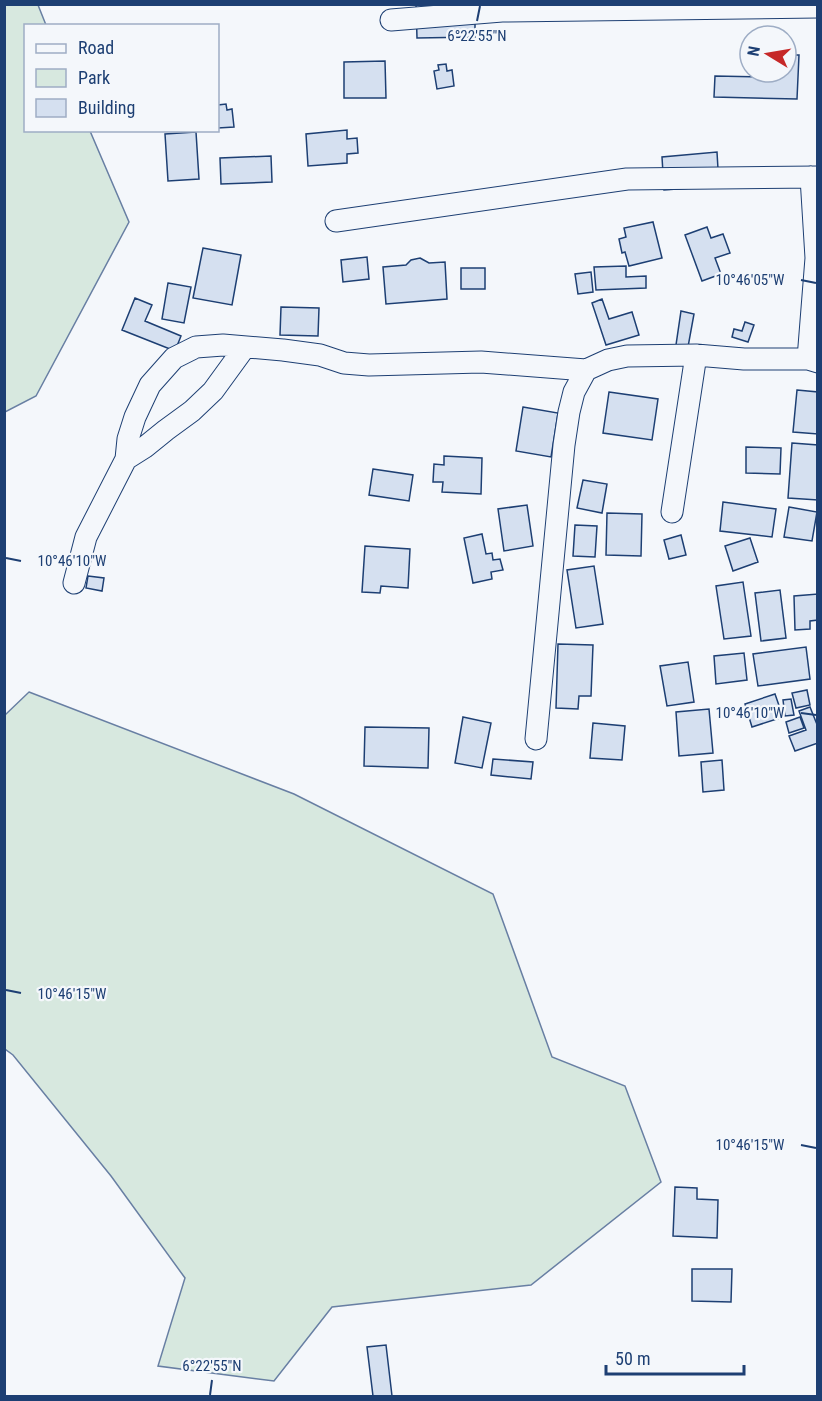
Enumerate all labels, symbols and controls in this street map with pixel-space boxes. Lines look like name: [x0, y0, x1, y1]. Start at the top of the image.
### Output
legend: [24, 24, 219, 132]
north arrow: [738, 24, 798, 84]
text: 6°22'55"N: [447, 27, 507, 45]
text: Road: [78, 37, 114, 58]
text: N: [744, 45, 764, 58]
text: Park: [78, 67, 110, 88]
text: Building: [78, 97, 135, 118]
text: 10°46'05"W: [716, 271, 785, 289]
text: 10°46'10"W: [38, 552, 107, 570]
text: 10°46'10"W: [716, 704, 785, 722]
text: 10°46'15"W: [38, 985, 107, 1003]
text: 10°46'15"W: [716, 1136, 785, 1154]
scale bar: [606, 1338, 744, 1376]
text: 50 m: [615, 1348, 650, 1369]
text: 6°22'55"N: [182, 1357, 242, 1375]

